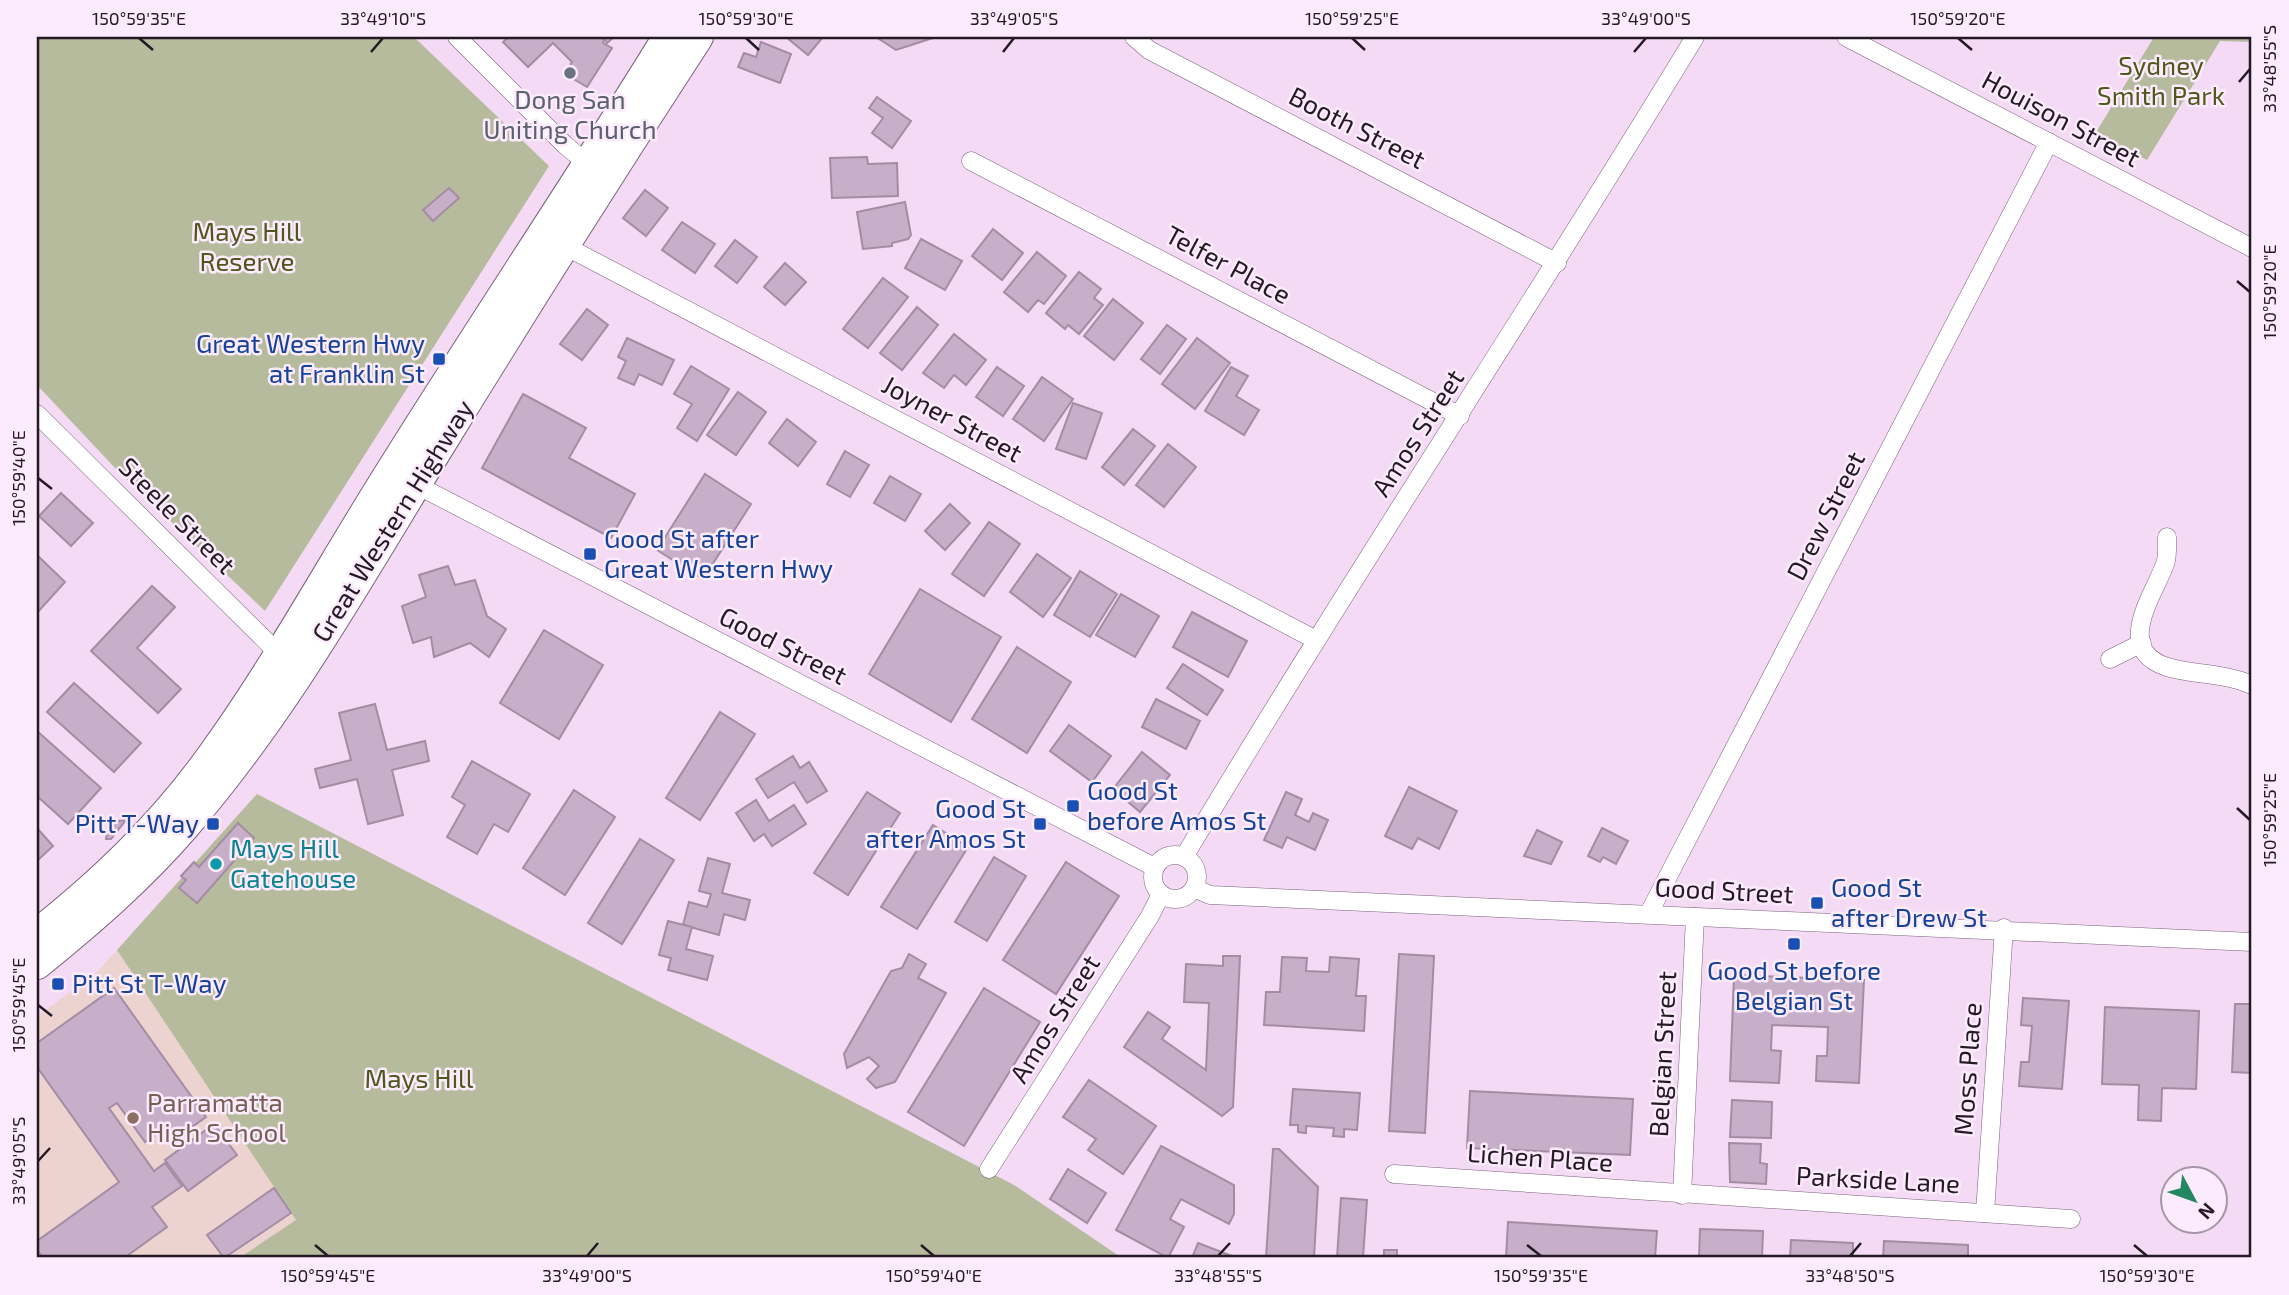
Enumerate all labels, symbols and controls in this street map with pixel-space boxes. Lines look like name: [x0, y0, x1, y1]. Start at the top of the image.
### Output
text: 150°59'35"E: [92, 7, 186, 29]
text: 33°49'10"S: [340, 7, 426, 29]
text: 150°59'30"E: [698, 7, 794, 29]
text: 33°49'05"S: [970, 7, 1058, 29]
text: 150°59'25"E: [1305, 7, 1399, 29]
text: 33°49'00"S: [1601, 7, 1691, 29]
text: 150°59'20"E: [1910, 7, 2006, 29]
text: 33°48'55"S: [2258, 25, 2280, 113]
park label: Sydney Smith Park: [2097, 49, 2225, 110]
street label: Houison Street: [1977, 63, 2146, 172]
marker: Dong San Uniting Church: [562, 65, 578, 81]
street label: Booth Street: [1284, 79, 1431, 174]
place label: Dong San Uniting Church: [483, 83, 657, 144]
park label: Mays Hill Reserve: [192, 215, 302, 276]
street label: Telfer Place: [1161, 218, 1296, 309]
text: 150°59'20"E: [2258, 244, 2280, 340]
place label: Great Western Hwy at Franklin St: [196, 327, 425, 388]
marker: Great Western Hwy at Franklin St: [431, 351, 447, 367]
street label: Amos Street: [1364, 363, 1469, 501]
street label: Joyner Street: [877, 368, 1028, 468]
street label: Great Western Highway: [305, 393, 479, 647]
text: 150°59'40"E: [7, 430, 29, 526]
street label: Drew Street: [1779, 446, 1870, 585]
street label: Steele Street: [113, 450, 243, 580]
place label: Good St after Great Western Hwy: [604, 522, 833, 583]
marker: Good St after Great Western Hwy: [582, 546, 598, 562]
street label: Good Street: [715, 599, 853, 690]
text: 150°59'25"E: [2258, 773, 2280, 867]
place label: Good St before Amos St: [1087, 774, 1267, 835]
place label: Good St after Amos St: [866, 792, 1026, 853]
marker: Good St before Amos St: [1065, 798, 1081, 814]
place label: Pitt T-Way: [75, 807, 199, 838]
marker: Pitt T-Way: [205, 816, 221, 832]
marker: Good St after Amos St: [1032, 816, 1048, 832]
place label: Mays Hill Gatehouse: [230, 832, 356, 893]
marker: Mays Hill Gatehouse: [208, 856, 224, 872]
street label: Good Street: [1654, 870, 1794, 909]
place label: Good St after Drew St: [1831, 871, 1987, 932]
marker: Good St after Drew St: [1809, 895, 1825, 911]
marker: Good St before Belgian St: [1786, 936, 1802, 952]
street label: Amos Street: [1002, 948, 1105, 1088]
place label: Good St before Belgian St: [1707, 954, 1881, 1015]
text: 150°59'45"E: [7, 958, 29, 1052]
place label: Pitt St T-Way: [72, 967, 227, 998]
street label: Belgian Street: [1642, 970, 1681, 1138]
marker: Pitt St T-Way: [50, 976, 66, 992]
street label: Moss Place: [1946, 1001, 1987, 1137]
park label: Mays Hill: [364, 1062, 474, 1093]
place label: Parramatta High School: [147, 1086, 286, 1147]
marker: Parramatta High School: [125, 1110, 141, 1126]
text: 33°49'05"S: [7, 1117, 29, 1205]
street label: Lichen Place: [1466, 1136, 1614, 1177]
street label: Parkside Lane: [1795, 1159, 1961, 1198]
north arrow: [2160, 1166, 2230, 1236]
text: N: [2194, 1199, 2220, 1224]
text: 150°59'45"E: [281, 1264, 375, 1286]
text: 33°49'00"S: [542, 1264, 632, 1286]
text: 150°59'40"E: [886, 1264, 982, 1286]
text: 33°48'55"S: [1174, 1264, 1262, 1286]
text: 150°59'35"E: [1494, 1264, 1588, 1286]
text: 33°48'50"S: [1805, 1264, 1895, 1286]
text: 150°59'30"E: [2099, 1264, 2195, 1286]

